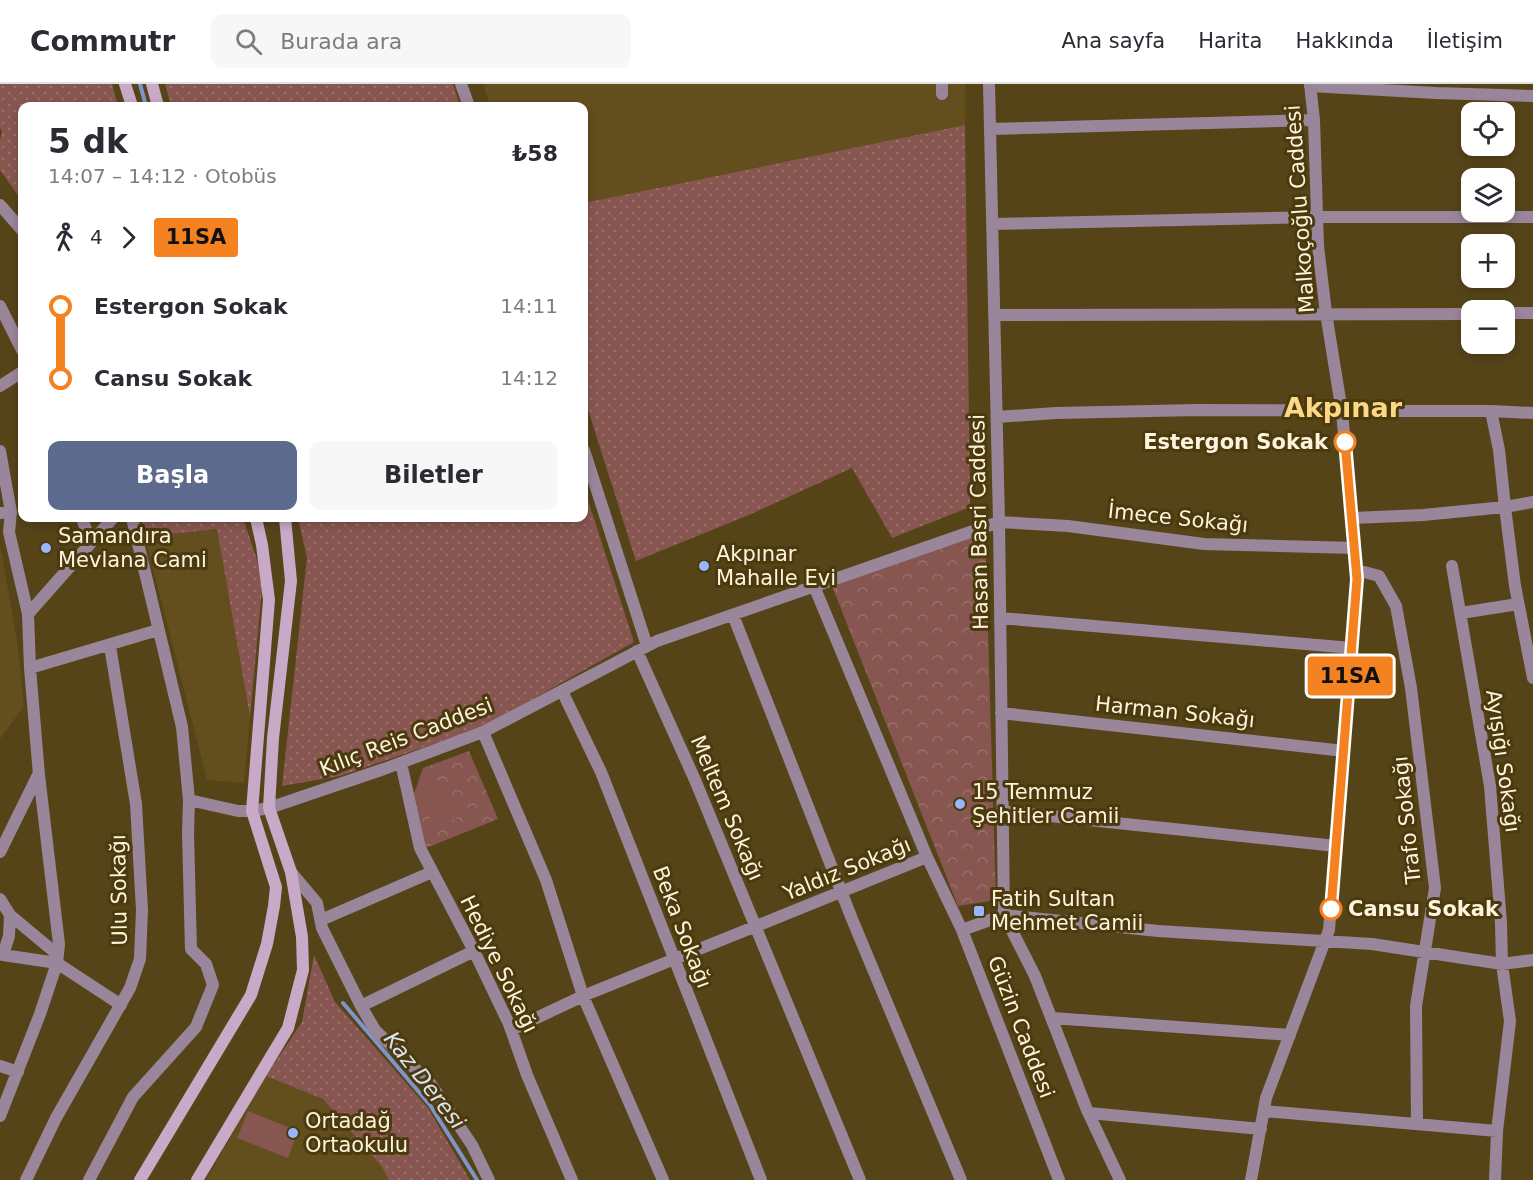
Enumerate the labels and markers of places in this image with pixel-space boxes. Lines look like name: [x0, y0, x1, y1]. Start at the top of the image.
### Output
place label: Estergon Sokak: [1143, 430, 1329, 454]
marker: Estergon Sokak: [1334, 431, 1356, 453]
place label: Samandıra Mevlana Cami: [58, 524, 207, 572]
marker: Samandıra Mevlana Cami: [39, 541, 53, 555]
place label: Akpınar Mahalle Evi: [716, 542, 836, 590]
marker: Akpınar Mahalle Evi: [697, 559, 711, 573]
place label: 15 Temmuz Şehitler Camii: [972, 780, 1119, 828]
marker: 15 Temmuz Şehitler Camii: [953, 797, 967, 811]
place label: Fatih Sultan Mehmet Camii: [991, 887, 1143, 935]
place label: Cansu Sokak: [1348, 897, 1500, 921]
marker: Cansu Sokak: [1320, 898, 1342, 920]
marker: Fatih Sultan Mehmet Camii: [972, 904, 986, 918]
place label: Ortadağ Ortaokulu: [305, 1109, 408, 1157]
marker: Ortadağ Ortaokulu: [286, 1126, 300, 1140]

